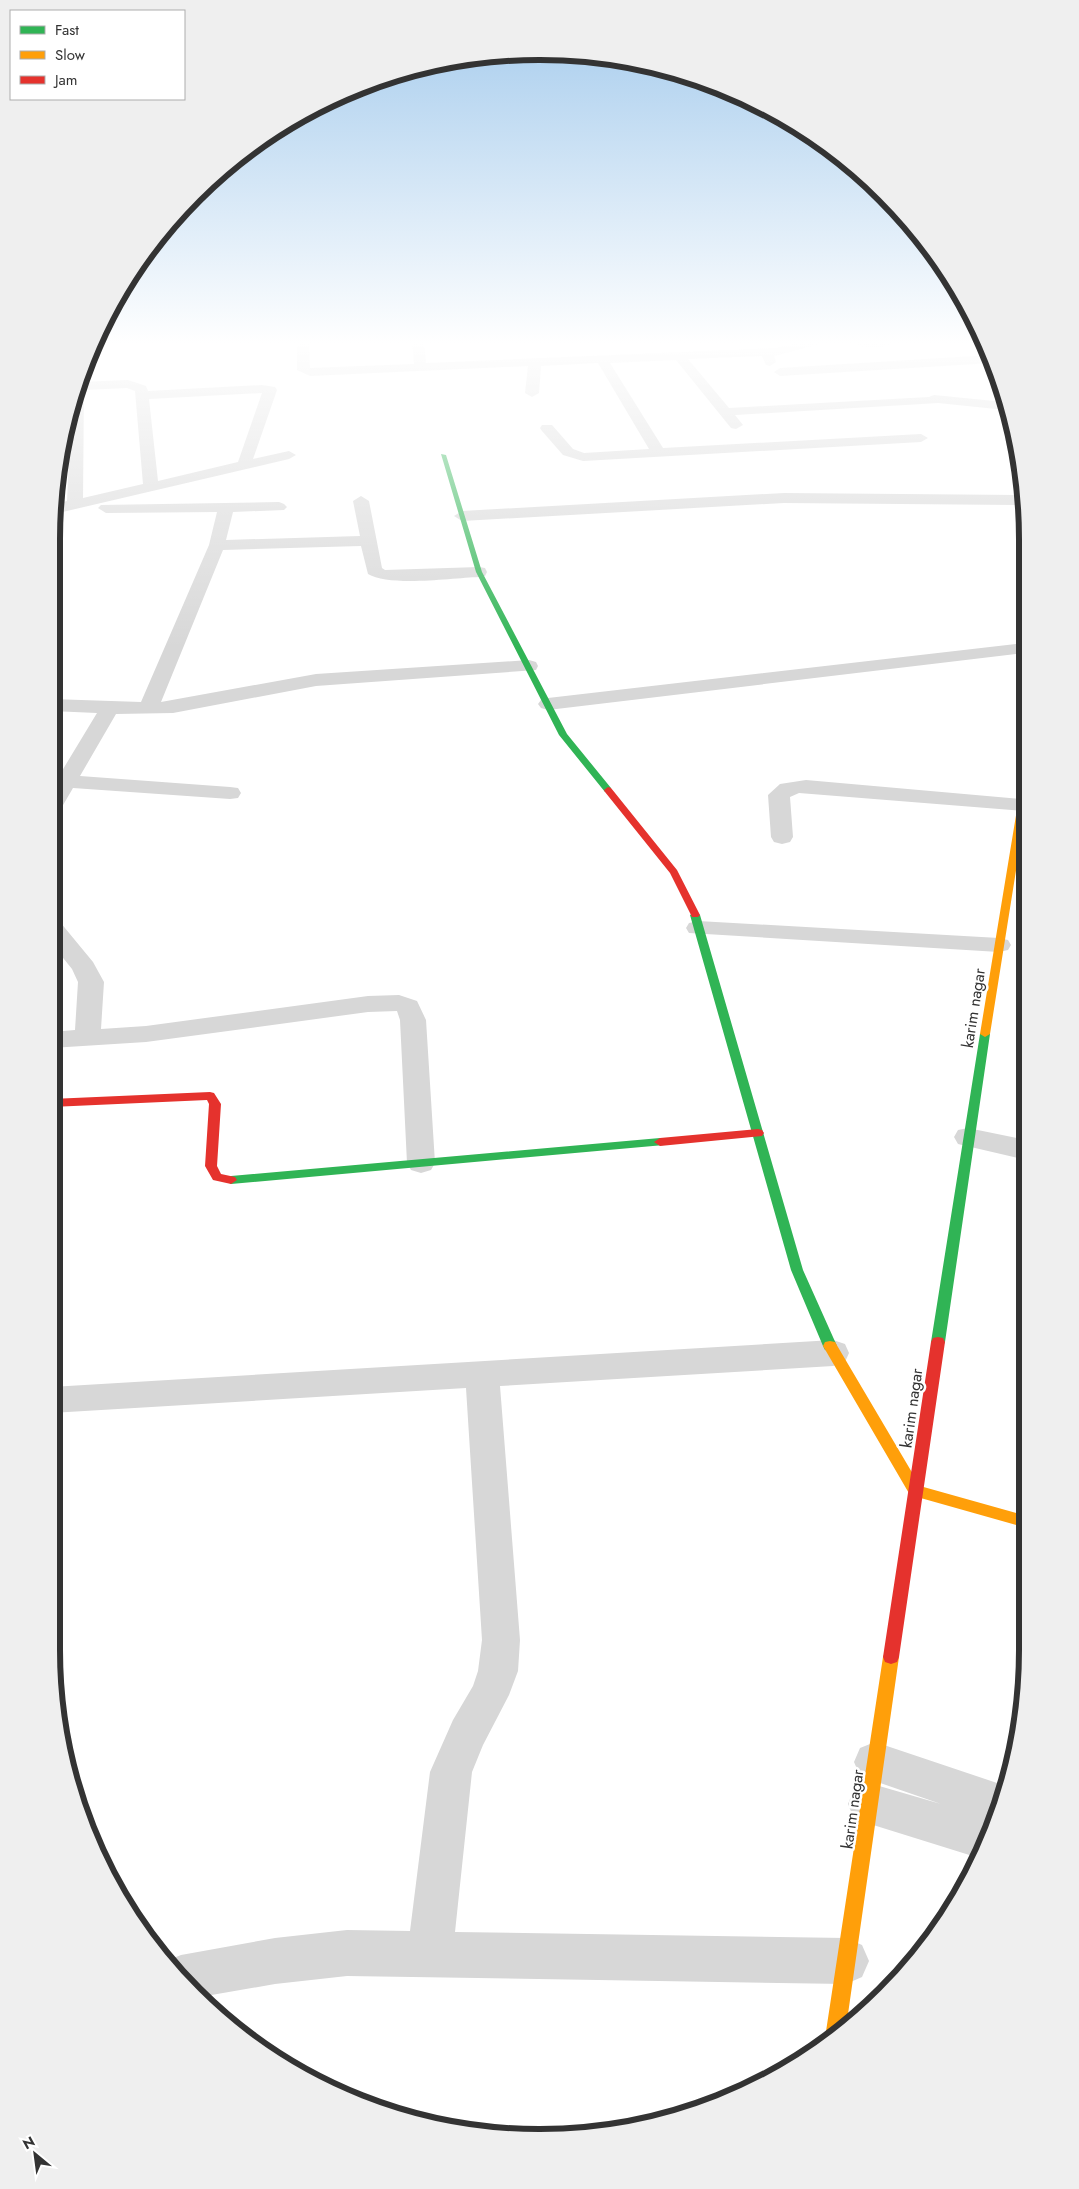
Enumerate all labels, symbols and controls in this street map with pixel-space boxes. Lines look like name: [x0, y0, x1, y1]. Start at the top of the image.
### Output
legend: [10, 10, 185, 100]
text: Fast: [55, 19, 79, 41]
text: Slow: [55, 44, 86, 66]
text: Jam: [53, 69, 78, 91]
street label: karim nagar: [956, 966, 991, 1049]
street label: karim nagar: [895, 1366, 929, 1449]
street label: karim nagar: [836, 1767, 870, 1850]
north arrow: [10, 2129, 60, 2179]
text: N: [19, 2131, 38, 2154]

